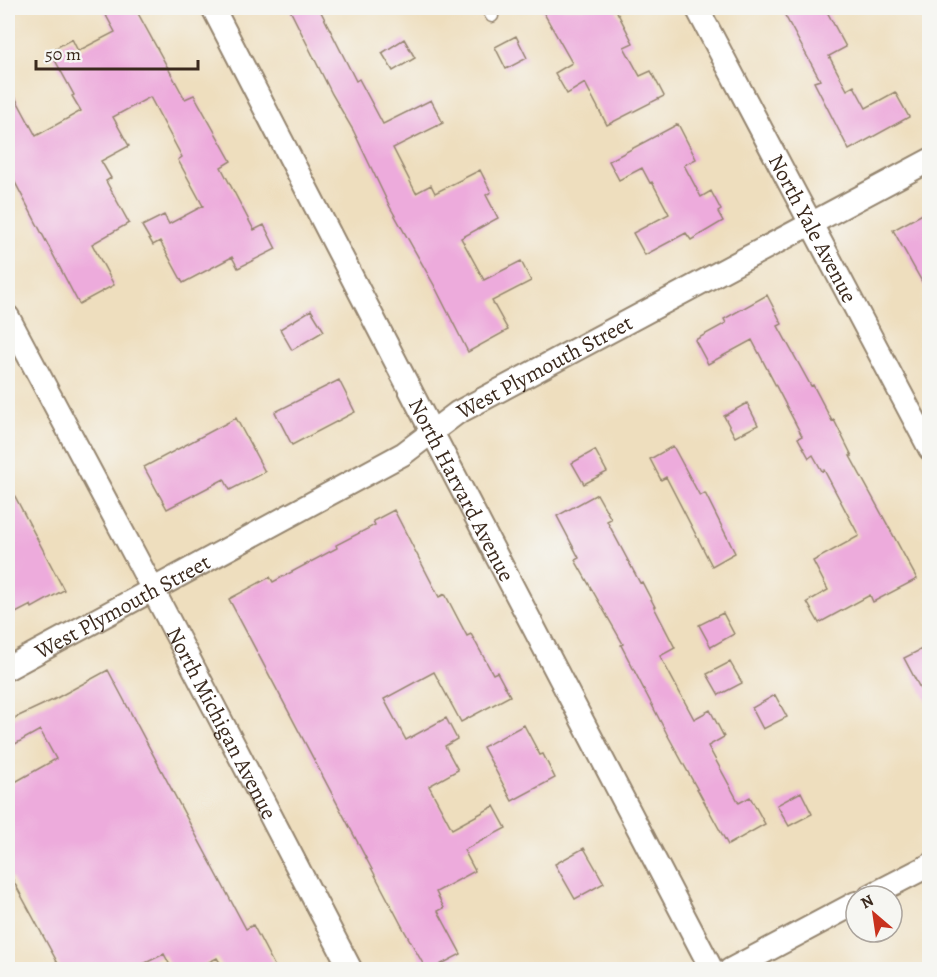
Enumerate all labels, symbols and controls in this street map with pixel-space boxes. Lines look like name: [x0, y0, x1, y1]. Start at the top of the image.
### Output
scale bar: [36, 33, 198, 71]
text: 50 m: [45, 42, 81, 66]
street label: North Yale Avenue: [761, 149, 864, 308]
street label: West Plymouth Street: [451, 308, 638, 427]
street label: North Harvard Avenue: [401, 393, 521, 587]
street label: West Plymouth Street: [29, 547, 216, 667]
street label: North Michigan Avenue: [159, 622, 284, 825]
north arrow: [844, 884, 904, 944]
text: N: [857, 889, 878, 914]

